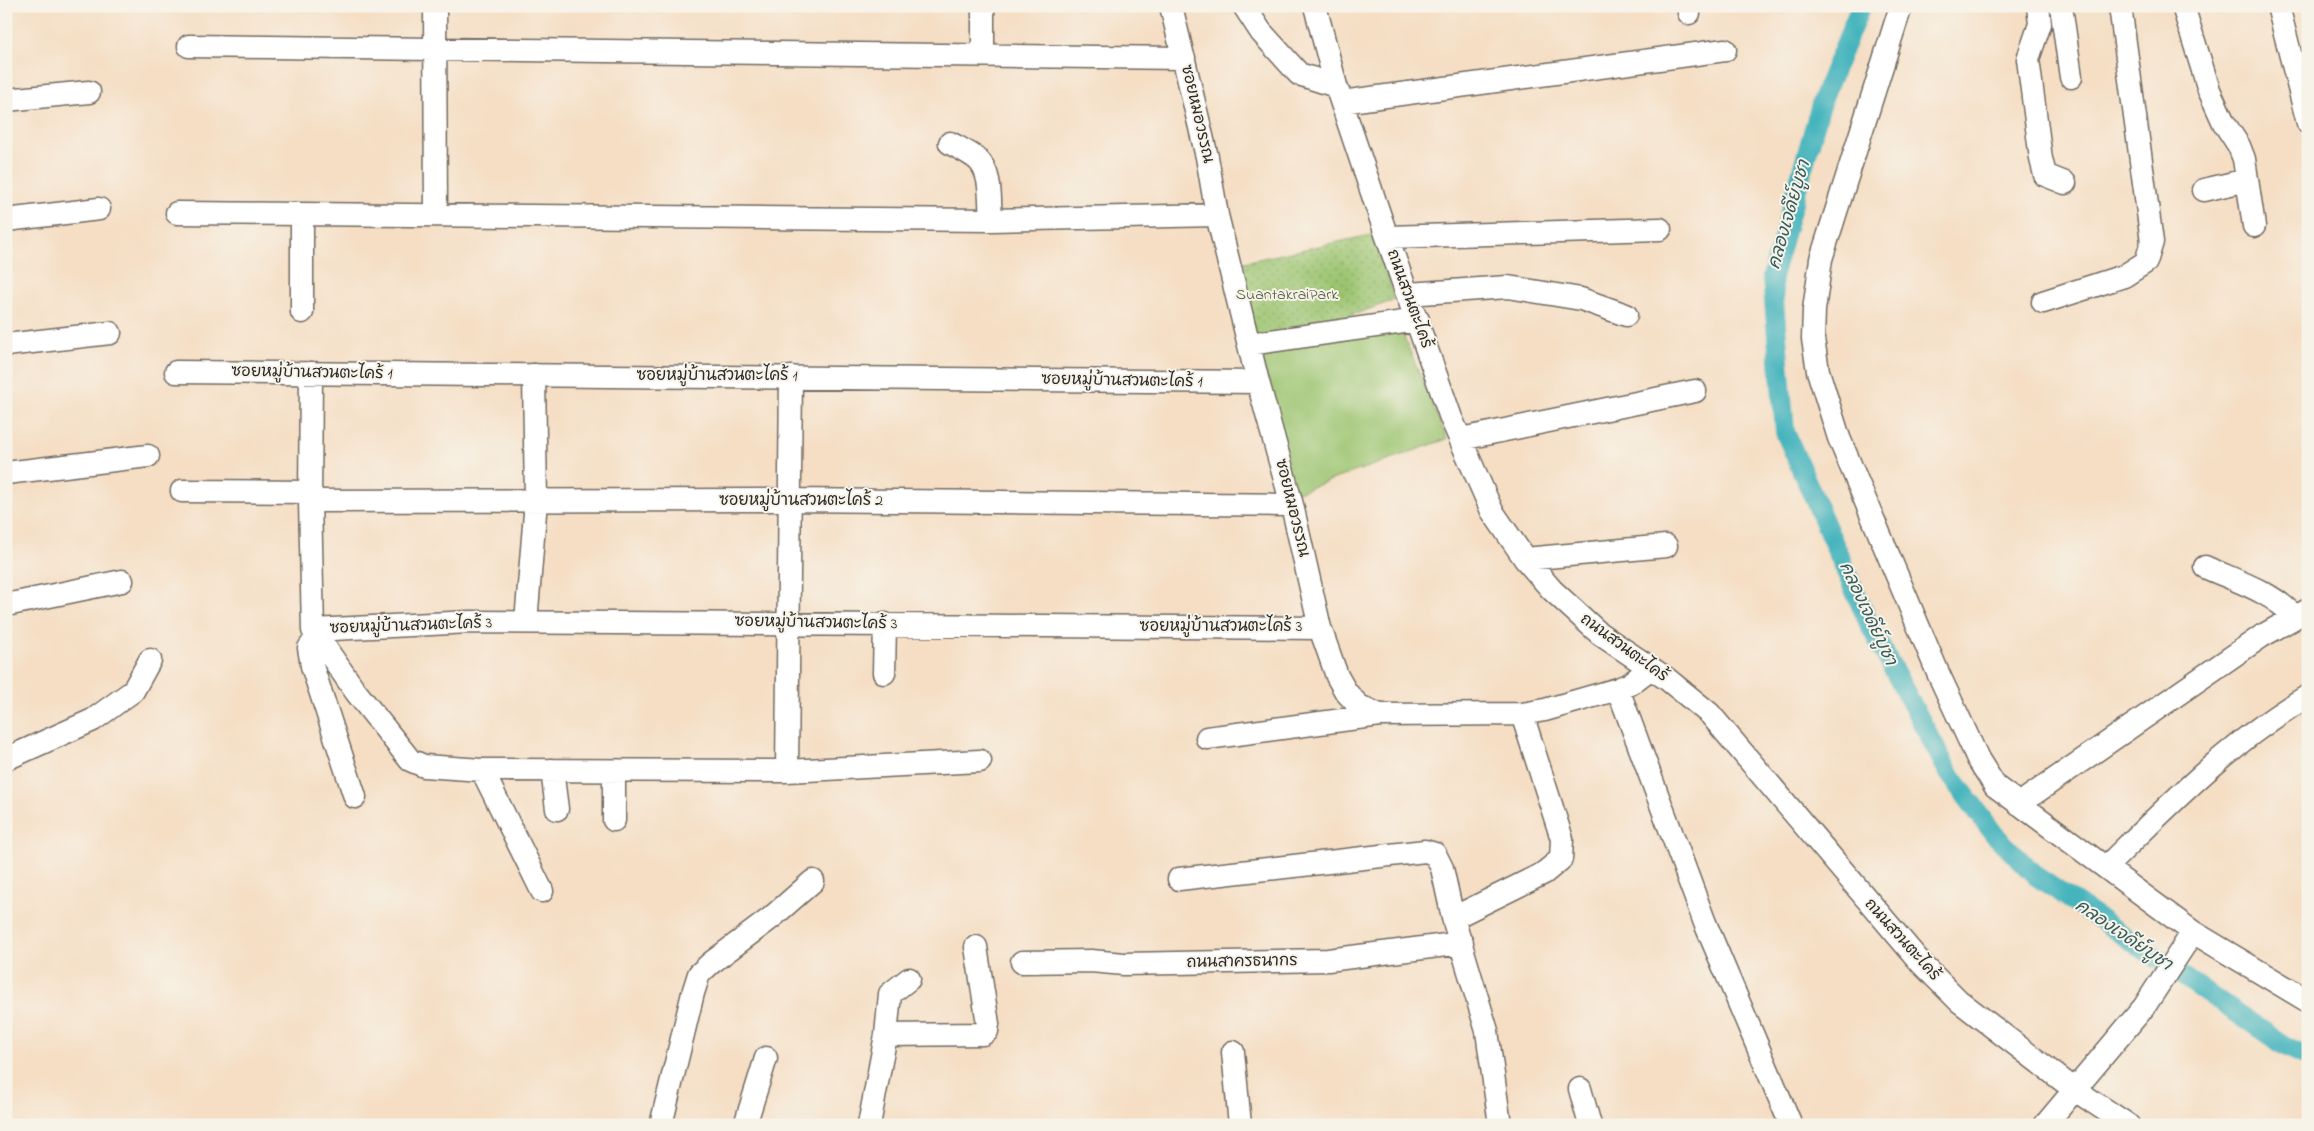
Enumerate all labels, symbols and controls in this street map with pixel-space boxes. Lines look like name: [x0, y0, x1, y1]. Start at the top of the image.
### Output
street label: ซอยหมอวรรณ: [1174, 62, 1220, 166]
water label: คลองเจดีย์บูชา: [1761, 156, 1818, 272]
street label: ถนนสวนตะไคร้: [1380, 246, 1439, 352]
park label: SuantakraiPark: [1236, 283, 1339, 307]
street label: ซอยหมู่บ้านสวนตะไคร้ 1: [231, 359, 393, 386]
street label: ซอยหมู่บ้านสวนตะไคร้ 1: [636, 363, 798, 388]
street label: ซอยหมู่บ้านสวนตะไคร้ 1: [1041, 367, 1203, 394]
street label: ซอยหมอวรรณ: [1268, 456, 1316, 560]
street label: ซอยหมู่บ้านสวนตะไคร้ 2: [719, 488, 883, 513]
water label: คลองเจดีย์บูชา: [1832, 557, 1904, 671]
street label: ถนนสวนตะไคร้: [1575, 607, 1674, 688]
street label: ซอยหมู่บ้านสวนตะไคร้ 3: [734, 609, 898, 636]
street label: ซอยหมู่บ้านสวนตะไคร้ 3: [329, 610, 493, 641]
street label: ซอยหมู่บ้านสวนตะไคร้ 3: [1140, 614, 1302, 639]
street label: ถนนสวนตะไคร้: [1858, 893, 1946, 987]
water label: คลองเจดีย์บูชา: [2069, 893, 2178, 979]
street label: ถนนสาครธนากร: [1186, 949, 1298, 975]

